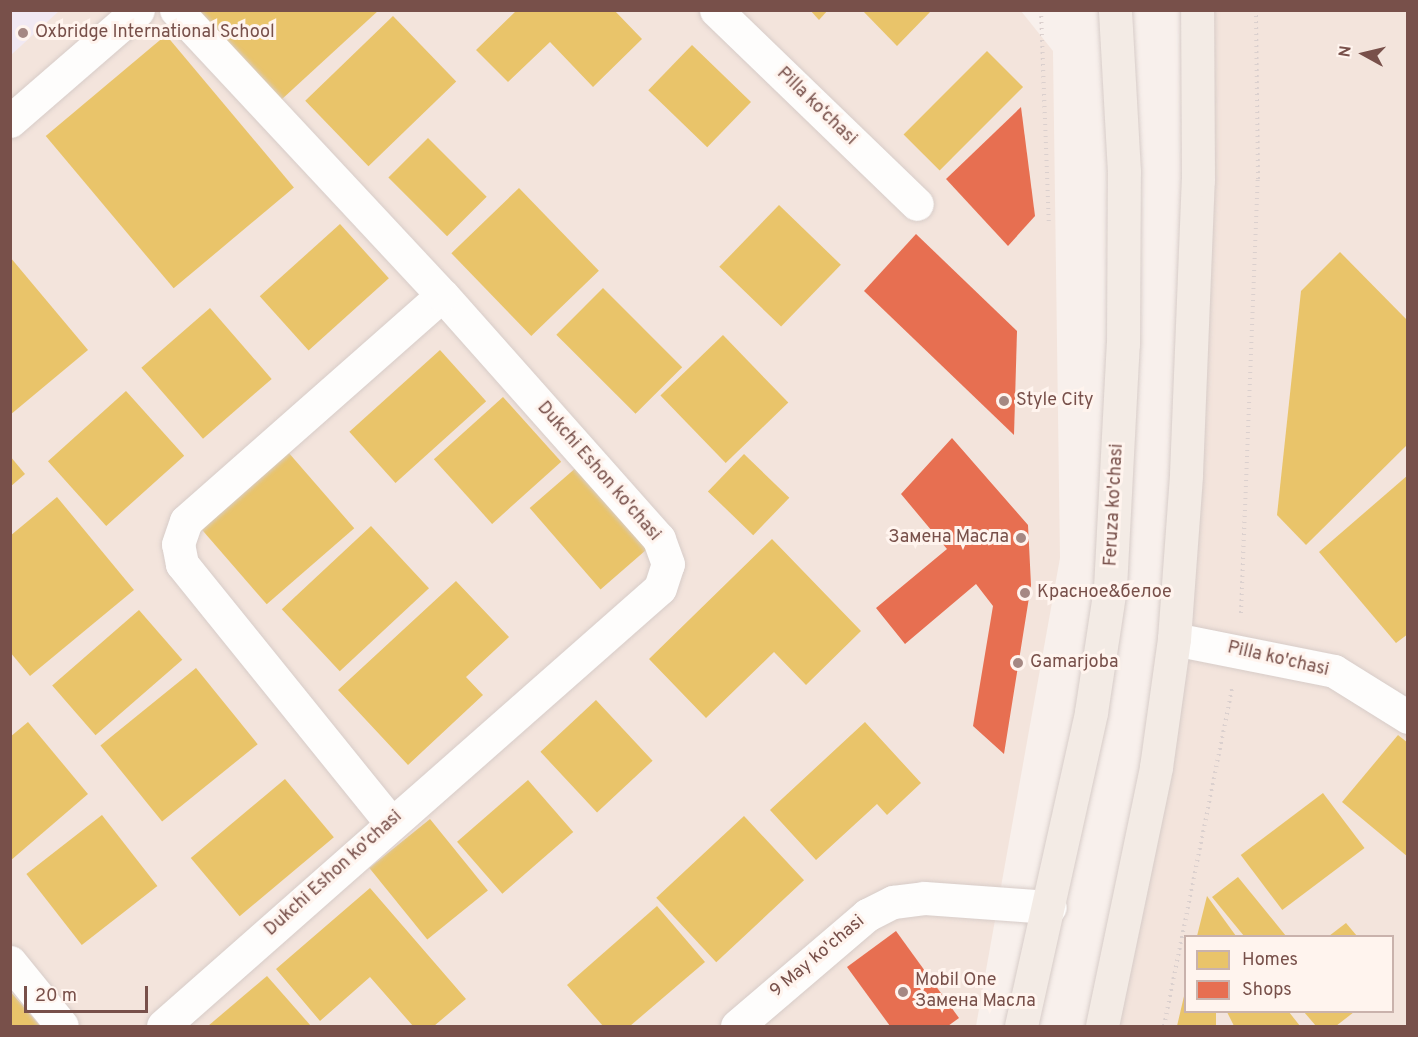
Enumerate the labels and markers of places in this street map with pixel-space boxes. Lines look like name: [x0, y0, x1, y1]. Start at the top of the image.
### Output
place label: Oxbridge International School: [35, 22, 275, 44]
marker: Oxbridge International School: [16, 26, 30, 40]
place label: Style City: [1016, 390, 1093, 412]
marker: Style City: [997, 394, 1011, 408]
place label: Замена Масла: [888, 527, 1009, 549]
marker: Замена Масла: [1014, 531, 1028, 545]
place label: Красное&белое: [1037, 582, 1172, 604]
marker: Красное&белое: [1018, 586, 1032, 600]
place label: Gamarjoba: [1030, 652, 1118, 674]
marker: Gamarjoba: [1011, 656, 1025, 670]
place label: Mobil One Замена Масла: [915, 971, 1036, 1014]
marker: Mobil One Замена Масла: [896, 985, 910, 999]

